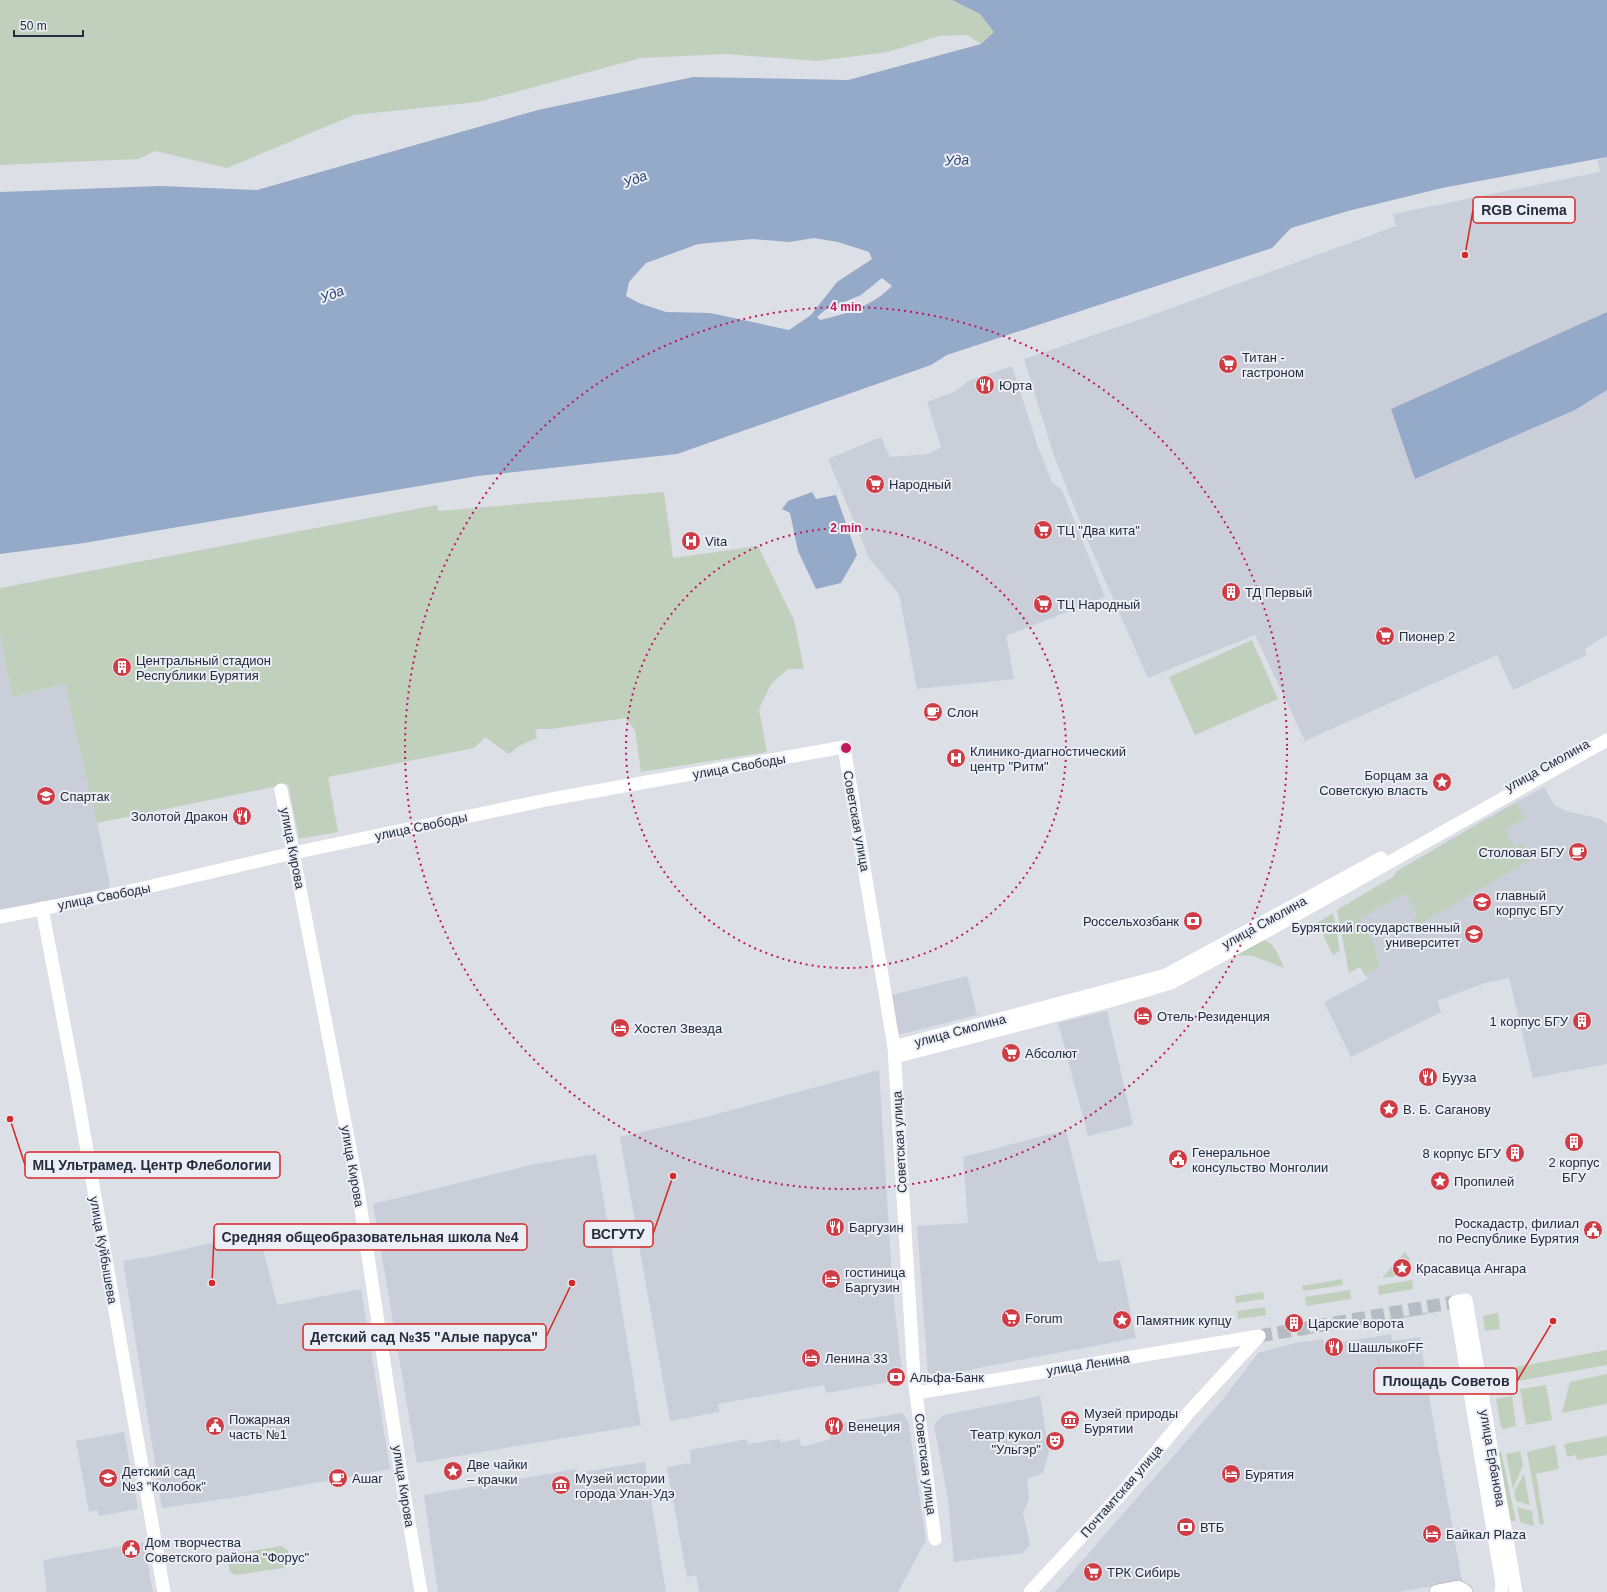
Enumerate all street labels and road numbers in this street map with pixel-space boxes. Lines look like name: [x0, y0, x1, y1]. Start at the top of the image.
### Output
street label: улица Смолина: [1503, 736, 1593, 795]
street label: улица Свободы: [691, 751, 787, 782]
street label: Советская улица: [840, 770, 873, 873]
street label: улица Кирова: [277, 806, 308, 891]
street label: улица Свободы: [374, 809, 469, 844]
street label: улица Свободы: [57, 880, 152, 913]
street label: улица Смолина: [1220, 893, 1310, 952]
street label: улица Смолина: [913, 1011, 1008, 1050]
street label: Советская улица: [889, 1090, 910, 1193]
street label: улица Кирова: [338, 1124, 367, 1209]
street label: улица Куйбышева: [87, 1195, 121, 1306]
street label: улица Ленина: [1045, 1350, 1131, 1378]
street label: улица Ербанова: [1477, 1409, 1509, 1508]
street label: Советская улица: [912, 1412, 939, 1516]
street label: Почтамтская улица: [1077, 1442, 1166, 1540]
street label: улица Кирова: [390, 1444, 417, 1529]

